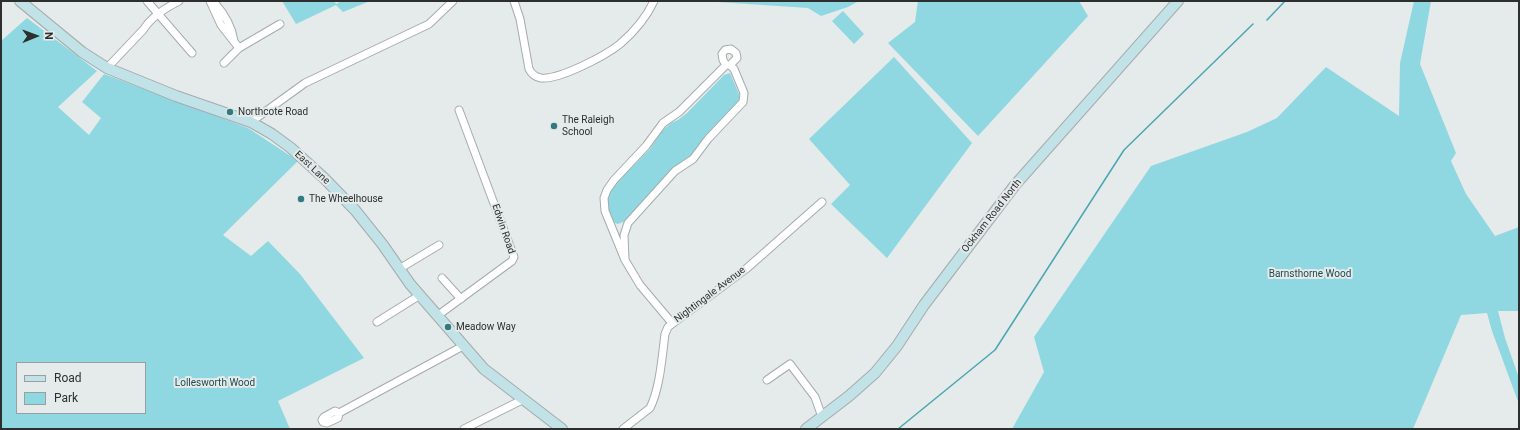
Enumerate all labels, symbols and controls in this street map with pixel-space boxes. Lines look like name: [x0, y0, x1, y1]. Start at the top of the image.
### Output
north arrow: [16, 16, 56, 56]
text: N: [42, 32, 55, 40]
place label: Northcote Road: [238, 106, 308, 118]
marker: Northcote Road: [225, 107, 235, 117]
place label: The Raleigh School: [562, 114, 614, 138]
marker: The Raleigh School: [549, 121, 559, 131]
street label: East Lane: [292, 149, 332, 187]
street label: Ockham Road North: [960, 177, 1024, 255]
place label: The Wheelhouse: [309, 193, 383, 205]
marker: The Wheelhouse: [296, 194, 306, 204]
street label: Edwin Road: [489, 202, 517, 256]
street label: Nightingale Avenue: [672, 264, 748, 326]
park label: Barnsthorne Wood: [1269, 268, 1351, 280]
place label: Meadow Way: [456, 321, 516, 333]
marker: Meadow Way: [443, 322, 453, 332]
legend: [16, 362, 146, 414]
text: Road: [54, 371, 82, 385]
park label: Lollesworth Wood: [175, 377, 255, 389]
text: Park: [54, 391, 78, 405]

